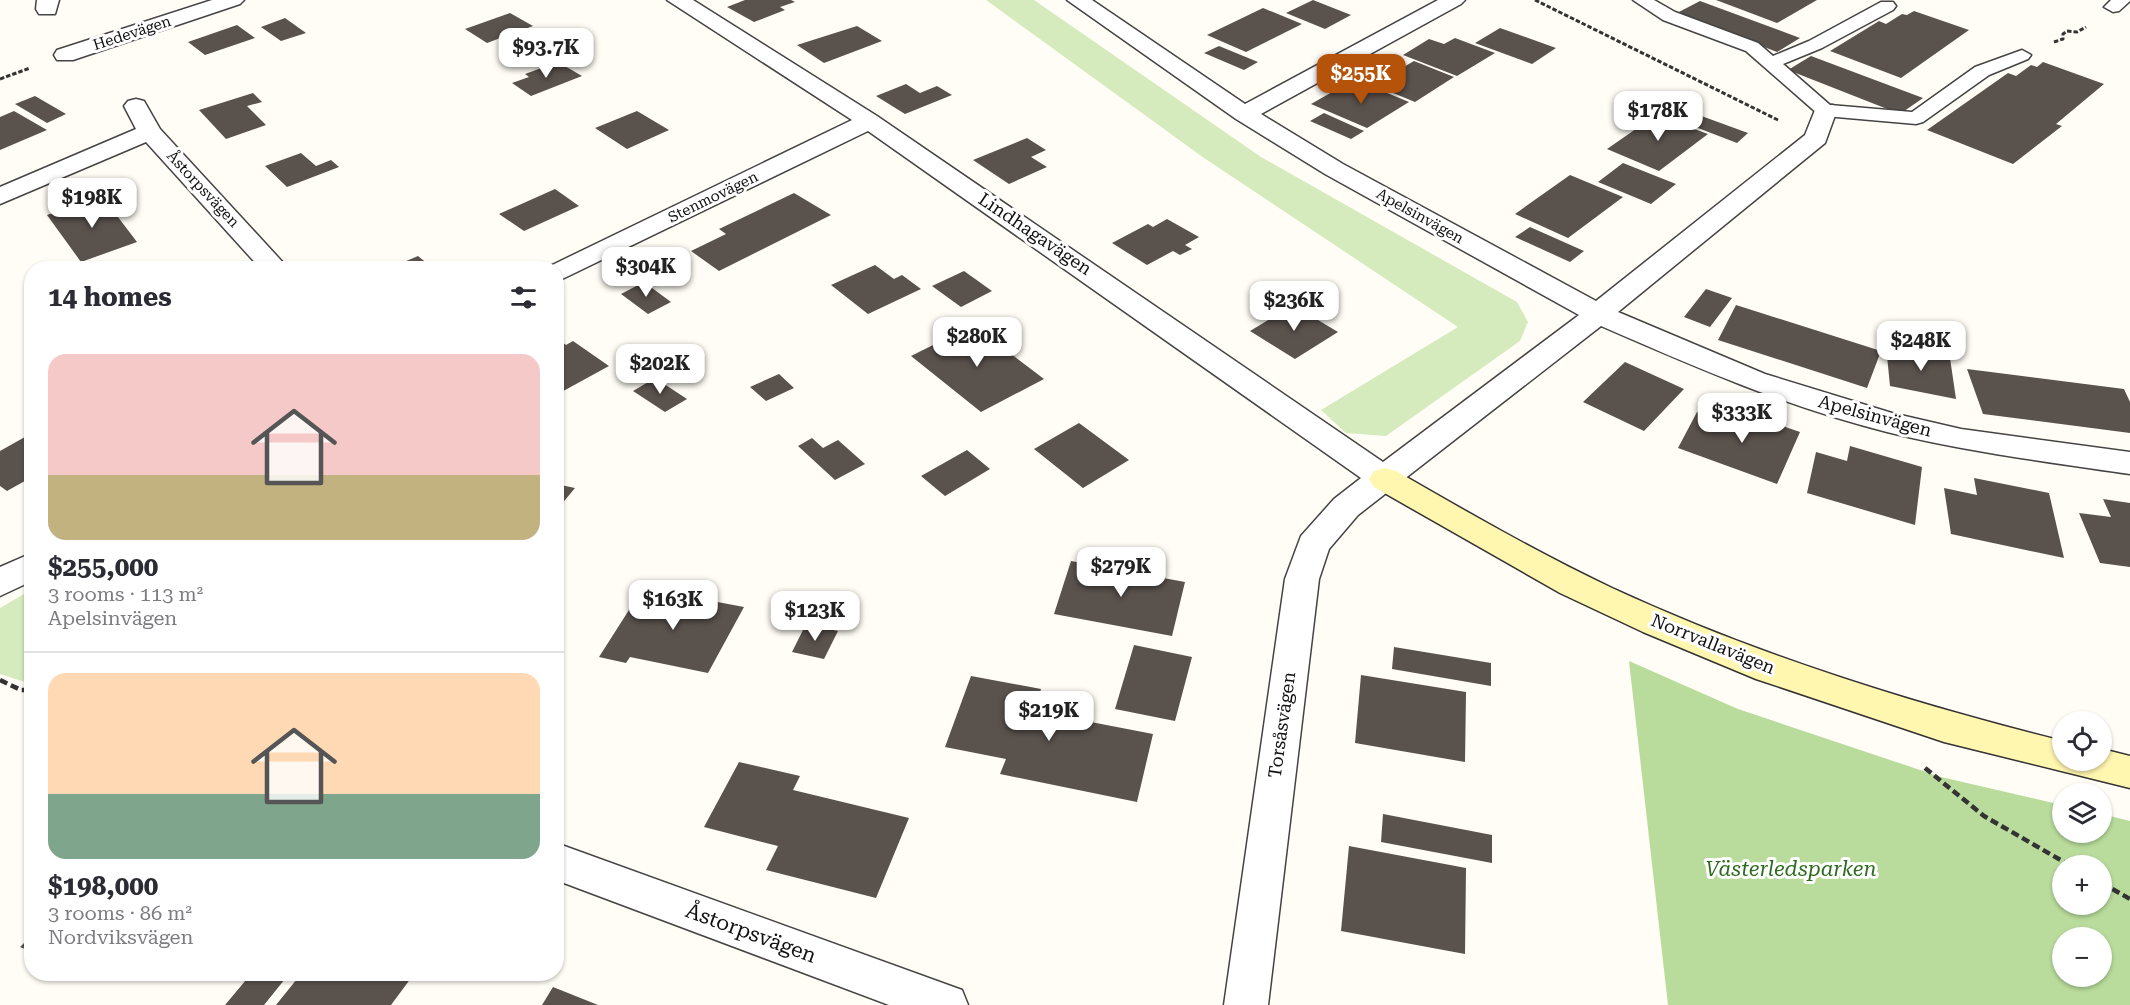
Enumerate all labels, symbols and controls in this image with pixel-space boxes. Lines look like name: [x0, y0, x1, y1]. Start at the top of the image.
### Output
street label: Hedevägen: [91, 12, 174, 54]
pin: $93.7K: [497, 28, 595, 79]
text: $93.7K: [513, 35, 579, 59]
pin: $255K: [1319, 54, 1403, 105]
text: $255K: [1331, 61, 1391, 85]
pin: $178K: [1616, 91, 1700, 142]
text: $178K: [1628, 98, 1688, 122]
street label: Åstorpsvägen: [163, 146, 244, 231]
street label: Stenmovägen: [665, 167, 761, 227]
pin: $198K: [50, 178, 134, 229]
text: $198K: [62, 185, 122, 209]
street label: Apelsinvägen: [1373, 185, 1467, 248]
street label: Lindhagavägen: [975, 188, 1096, 279]
pin: $304K: [604, 247, 688, 298]
text: $304K: [616, 254, 676, 278]
icon: filters: [507, 281, 540, 314]
pin: $236K: [1252, 281, 1336, 332]
text: 14 homes: [48, 282, 172, 312]
text: $236K: [1264, 288, 1324, 312]
pin: $280K: [935, 317, 1019, 368]
pin: $248K: [1879, 321, 1963, 372]
text: $280K: [947, 324, 1007, 348]
text: $248K: [1891, 328, 1951, 352]
pin: $202K: [618, 344, 702, 395]
text: $202K: [630, 351, 690, 375]
street label: Apelsinvägen: [1816, 390, 1934, 441]
icon: home: [240, 393, 348, 501]
pin: $333K: [1700, 393, 1784, 444]
text: $333K: [1712, 400, 1772, 424]
pin: $279K: [1079, 547, 1163, 598]
text: $255,000: [48, 552, 158, 582]
text: $279K: [1091, 554, 1151, 578]
pin: $163K: [631, 580, 715, 631]
text: 3 rooms · 113 m²: [48, 582, 203, 606]
text: $163K: [643, 587, 703, 611]
pin: $123K: [773, 591, 857, 642]
text: $123K: [785, 598, 845, 622]
text: Apelsinvägen: [48, 606, 177, 630]
street label: Norrvallavägen: [1648, 609, 1779, 678]
street label: Torsåsvägen: [1264, 670, 1299, 779]
pin: $219K: [1007, 691, 1091, 742]
text: $219K: [1019, 698, 1079, 722]
map controls: [2052, 711, 2112, 987]
button: locate: [2052, 711, 2112, 771]
icon: home: [240, 712, 348, 820]
button: layers: [2052, 783, 2112, 843]
button: +: [2052, 855, 2112, 915]
park label: Västerledsparken: [1706, 857, 1876, 881]
text: $198,000: [48, 871, 158, 901]
street label: Åstorpsvägen: [682, 897, 820, 968]
text: 3 rooms · 86 m²: [48, 901, 192, 925]
text: Nordviksvägen: [48, 925, 193, 949]
button: −: [2052, 927, 2112, 987]

